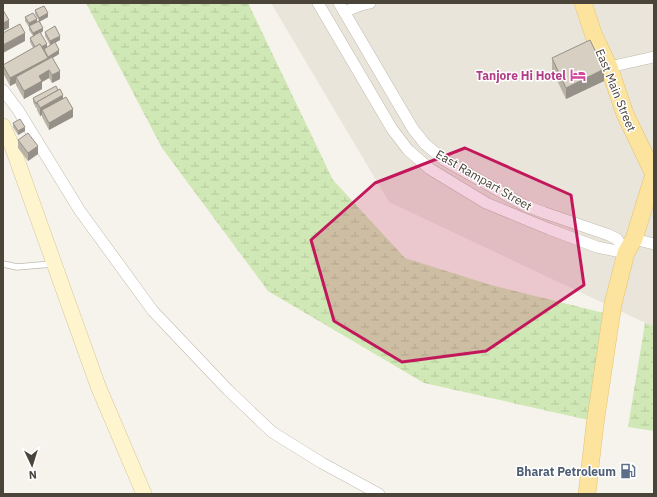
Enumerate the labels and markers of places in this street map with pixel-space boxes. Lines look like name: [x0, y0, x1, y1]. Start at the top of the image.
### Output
hotel icon: Tanjore Hi Hotel: [569, 66, 587, 84]
place label: Tanjore Hi Hotel: [476, 68, 566, 83]
fuel station icon: Bharat Petroleum: [619, 462, 637, 480]
place label: Bharat Petroleum: [516, 464, 616, 479]

